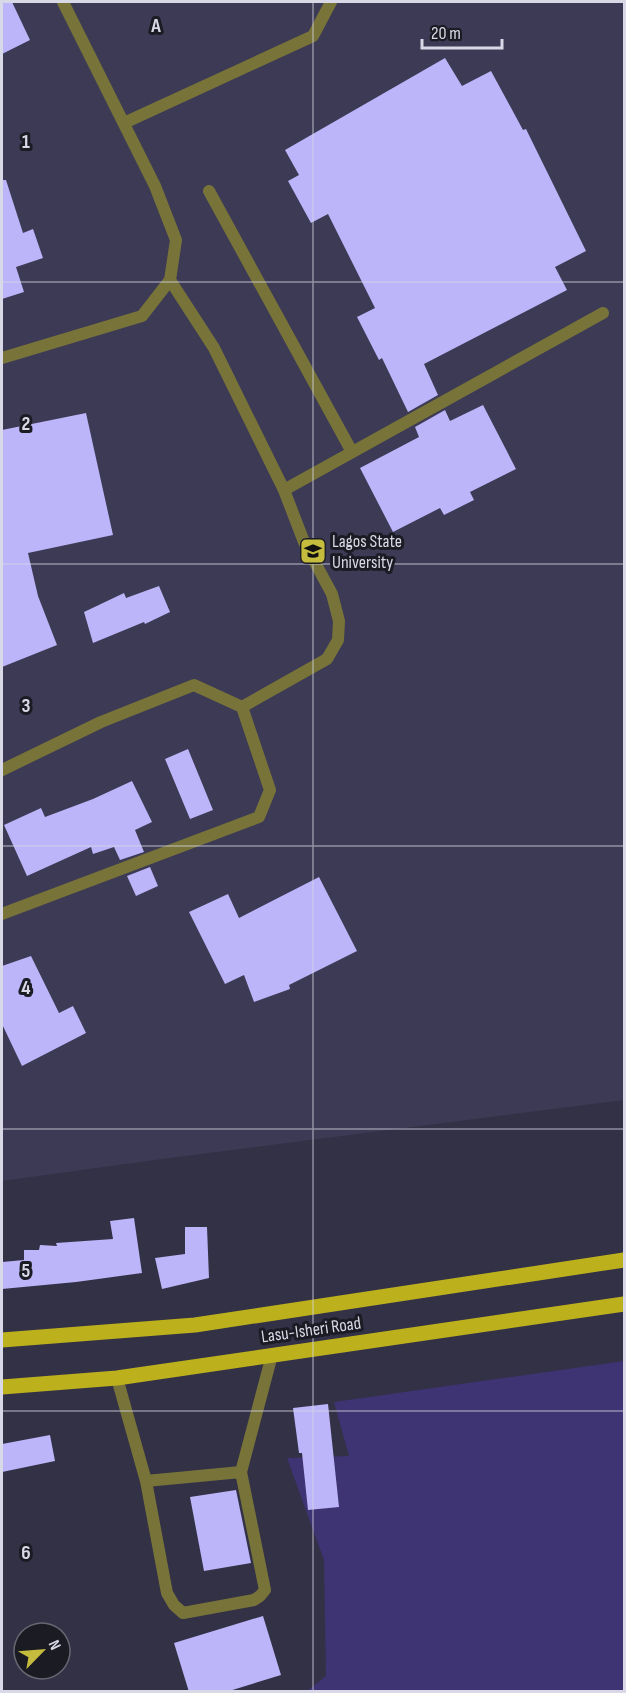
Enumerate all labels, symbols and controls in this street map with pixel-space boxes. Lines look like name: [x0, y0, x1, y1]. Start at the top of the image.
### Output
scale bar: [422, 12, 502, 50]
text: A: [150, 14, 161, 38]
text: 20 m: [431, 23, 461, 44]
text: 1: [22, 130, 30, 154]
text: 2: [22, 412, 30, 436]
place label: Lagos State University: [332, 531, 402, 573]
school or university icon: Lagos State University: [298, 536, 328, 566]
text: 3: [22, 694, 31, 718]
text: 4: [21, 976, 31, 1000]
text: 5: [22, 1259, 31, 1283]
street label: Lasu-Isheri Road: [260, 1313, 362, 1347]
text: 6: [21, 1541, 31, 1565]
north arrow: [12, 1621, 72, 1681]
text: N: [44, 1637, 65, 1653]

